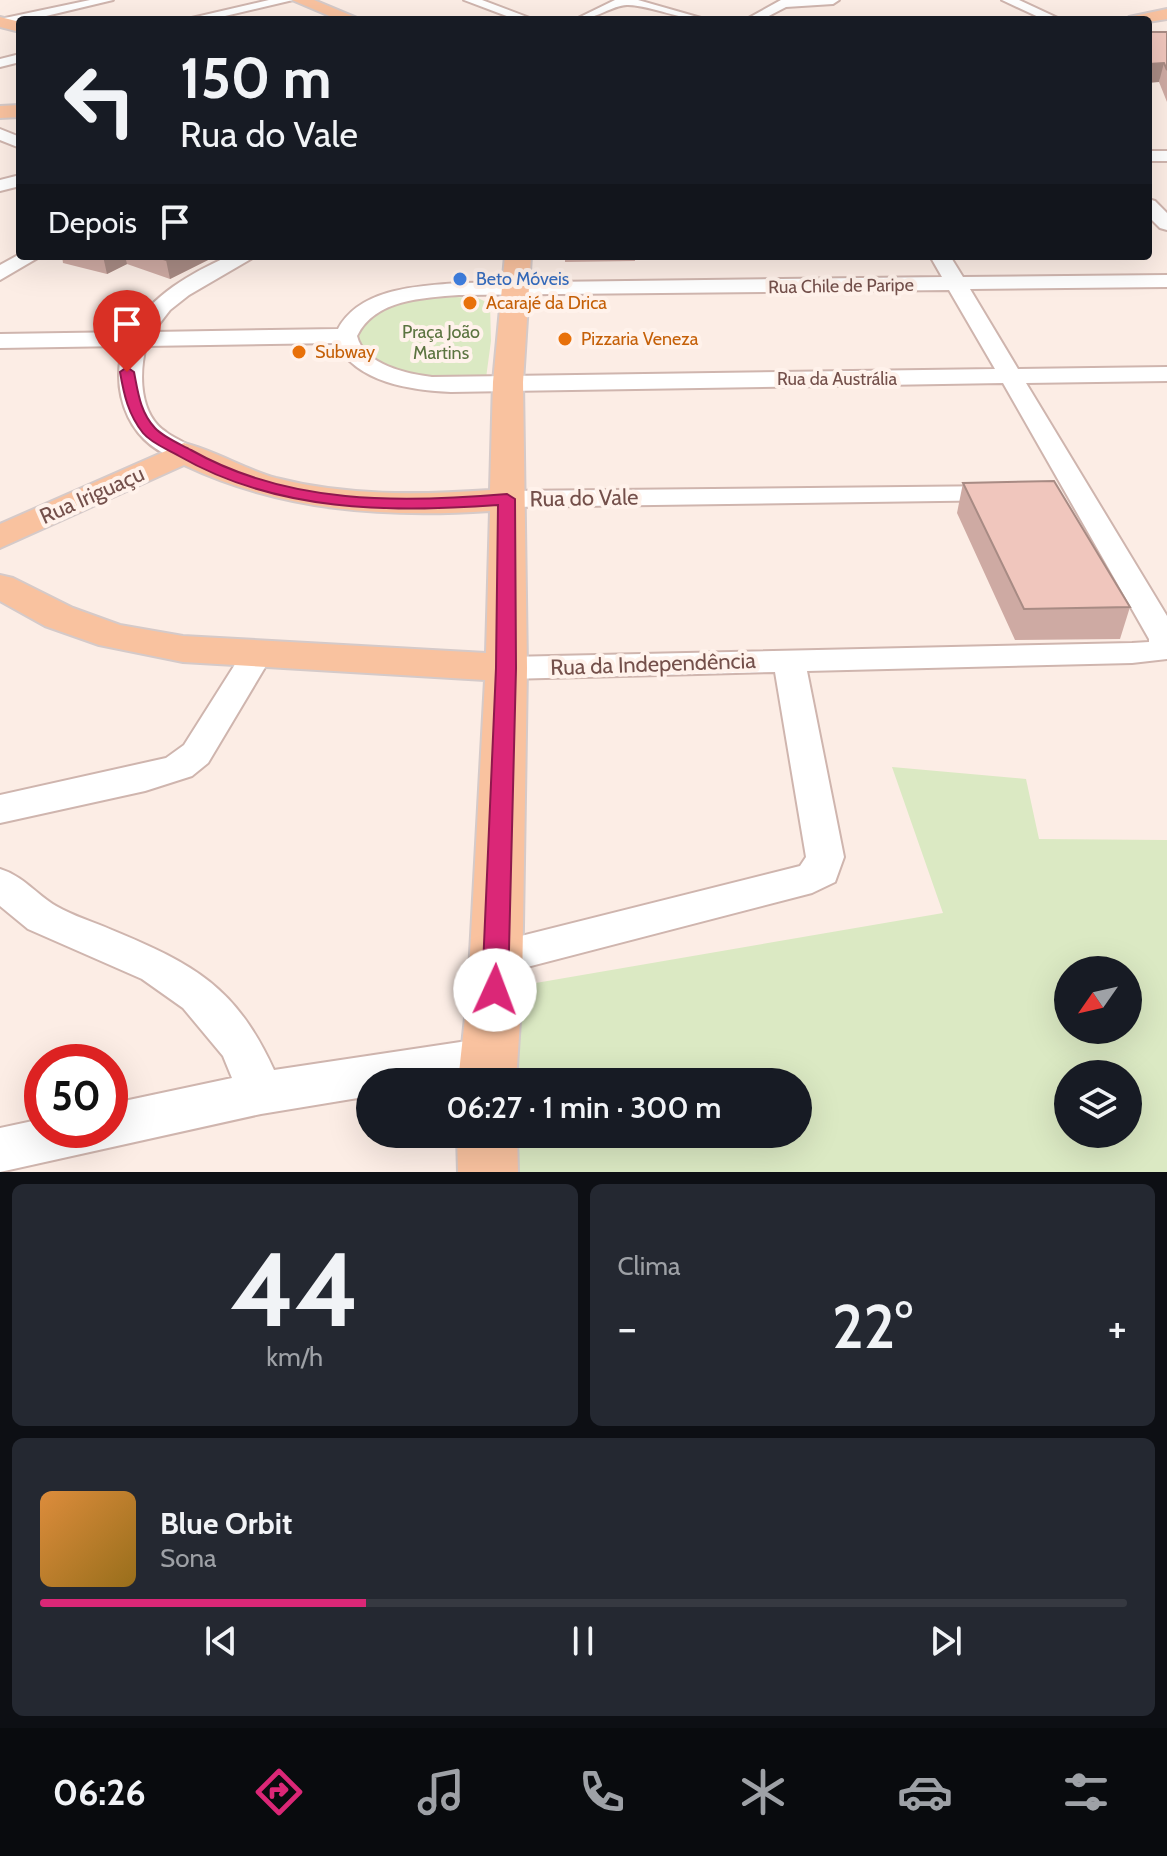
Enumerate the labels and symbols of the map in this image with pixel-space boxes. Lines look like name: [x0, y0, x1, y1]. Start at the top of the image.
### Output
place label: Beto Móveis: [476, 268, 569, 290]
marker: Beto Móveis: [451, 270, 469, 288]
street label: Rua Chile de Paripe: [768, 274, 914, 298]
pin: [93, 290, 161, 372]
place label: Acarajé da Drica: [486, 292, 607, 314]
marker: Acarajé da Drica: [461, 294, 479, 312]
park label: Praça João Martins: [402, 321, 480, 364]
place label: Pizzaria Veneza: [581, 328, 699, 350]
marker: Pizzaria Veneza: [556, 330, 574, 348]
place label: Subway: [315, 341, 375, 363]
marker: Subway: [290, 343, 308, 361]
street label: Rua da Austrália: [777, 368, 897, 390]
street label: Rua Iriguaçu: [36, 460, 148, 530]
street label: Rua do Vale: [529, 484, 639, 512]
street label: Rua da Independência: [550, 647, 757, 681]
position arrow: [453, 948, 537, 1032]
north arrow: [1054, 956, 1142, 1044]
speed limit sign: 50: [24, 1044, 128, 1148]

